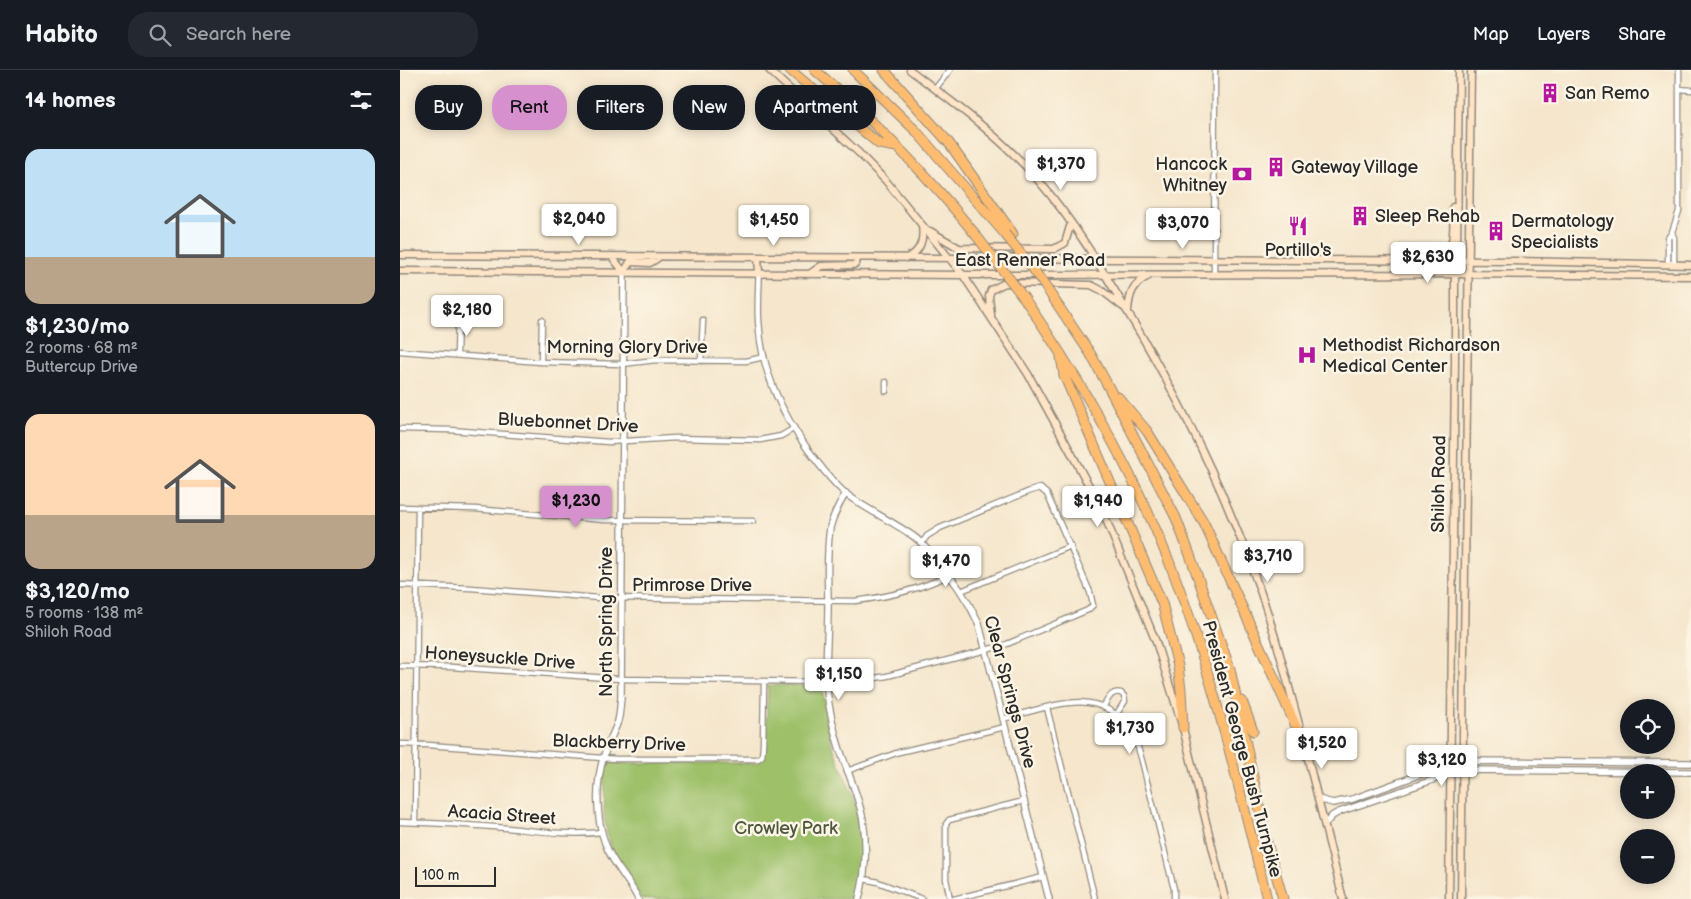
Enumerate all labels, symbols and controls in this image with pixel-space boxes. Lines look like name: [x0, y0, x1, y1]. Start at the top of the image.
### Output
search box: [128, 12, 478, 57]
text: Habito: [25, 20, 98, 49]
icon: search: [146, 21, 174, 49]
text: Search here: [186, 23, 291, 46]
text: Map: [1473, 24, 1509, 45]
text: Layers: [1537, 24, 1590, 45]
text: Share: [1618, 24, 1666, 45]
building icon: San Remo: [1539, 82, 1561, 104]
place label: San Remo: [1565, 83, 1650, 104]
chip: Buy: [415, 85, 482, 130]
chip: Rent: [492, 85, 567, 130]
chip: Filters: [577, 85, 663, 130]
chip: New: [673, 85, 745, 130]
chip: Apartment: [755, 85, 876, 130]
icon: filters: [347, 86, 375, 114]
text: 14 homes: [25, 88, 116, 113]
pin: $1,370: [1020, 148, 1102, 191]
place label: Hancock Whitney: [1155, 154, 1228, 196]
text: $1,370: [1037, 155, 1085, 174]
building icon: Gateway Village: [1265, 156, 1287, 178]
place label: Gateway Village: [1291, 157, 1419, 178]
bank icon: Hancock Whitney: [1231, 163, 1253, 185]
icon: home: [155, 181, 245, 271]
pin: $2,040: [538, 204, 620, 246]
pin: $1,450: [733, 204, 815, 247]
building icon: Sleep Rehab: [1349, 205, 1371, 227]
place label: Sleep Rehab: [1375, 206, 1480, 227]
pin: $3,070: [1142, 208, 1224, 250]
text: $2,040: [552, 210, 606, 229]
text: $1,450: [749, 211, 799, 230]
place label: Dermatology Specialists: [1511, 211, 1615, 253]
text: $3,070: [1157, 214, 1209, 233]
restaurant icon: Portillo's: [1287, 215, 1309, 237]
building icon: Dermatology Specialists: [1485, 220, 1507, 242]
place label: Portillo's: [1265, 240, 1332, 261]
pin: $2,630: [1387, 242, 1469, 284]
text: $2,630: [1402, 248, 1454, 267]
street label: East Renner Road: [955, 250, 1105, 271]
pin: $2,180: [426, 294, 508, 337]
text: $2,180: [442, 301, 492, 320]
text: $1,230/mo: [25, 314, 129, 339]
place label: Methodist Richardson Medical Center: [1322, 335, 1500, 377]
street label: Morning Glory Drive: [546, 337, 708, 358]
text: 2 rooms · 68 m²: [25, 339, 138, 358]
hospital icon: Methodist Richardson Medical Center: [1296, 344, 1318, 366]
text: Buttercup Drive: [25, 358, 138, 377]
street label: Bluebonnet Drive: [497, 409, 639, 437]
street label: Shiloh Road: [1428, 435, 1450, 533]
icon: home: [155, 446, 245, 536]
pin: $1,230: [535, 486, 617, 528]
pin: $1,940: [1057, 486, 1139, 528]
text: $1,230: [551, 492, 601, 511]
text: $1,940: [1073, 492, 1123, 511]
pin: $3,710: [1227, 540, 1309, 583]
pin: $1,470: [905, 546, 987, 588]
street label: North Spring Drive: [596, 547, 617, 697]
text: $3,710: [1244, 547, 1292, 566]
text: $1,470: [921, 552, 971, 571]
street label: Primrose Drive: [632, 575, 752, 596]
text: $3,120/mo: [25, 579, 130, 604]
text: 5 rooms · 138 m²: [25, 604, 144, 623]
street label: Clear Springs Drive: [980, 613, 1041, 771]
street label: President George Bush Turnpike: [1198, 618, 1286, 880]
text: Shiloh Road: [25, 623, 112, 642]
street label: Honeysuckle Drive: [424, 642, 576, 674]
pin: $1,150: [798, 658, 880, 701]
text: $1,150: [816, 665, 862, 684]
map controls: [1620, 699, 1675, 884]
button: locate: [1620, 699, 1675, 754]
pin: $1,730: [1089, 712, 1171, 755]
text: $1,730: [1106, 719, 1154, 738]
pin: $1,520: [1281, 728, 1363, 770]
street label: Blackberry Drive: [552, 730, 686, 756]
text: $1,520: [1297, 734, 1347, 753]
pin: $3,120: [1401, 744, 1483, 787]
text: $3,120: [1417, 751, 1467, 770]
button: +: [1620, 764, 1675, 819]
street label: Acacia Street: [447, 801, 557, 829]
park label: Crowley Park: [734, 818, 838, 839]
button: −: [1620, 829, 1675, 884]
scale bar: [415, 864, 496, 887]
text: 100 m: [422, 867, 459, 884]

